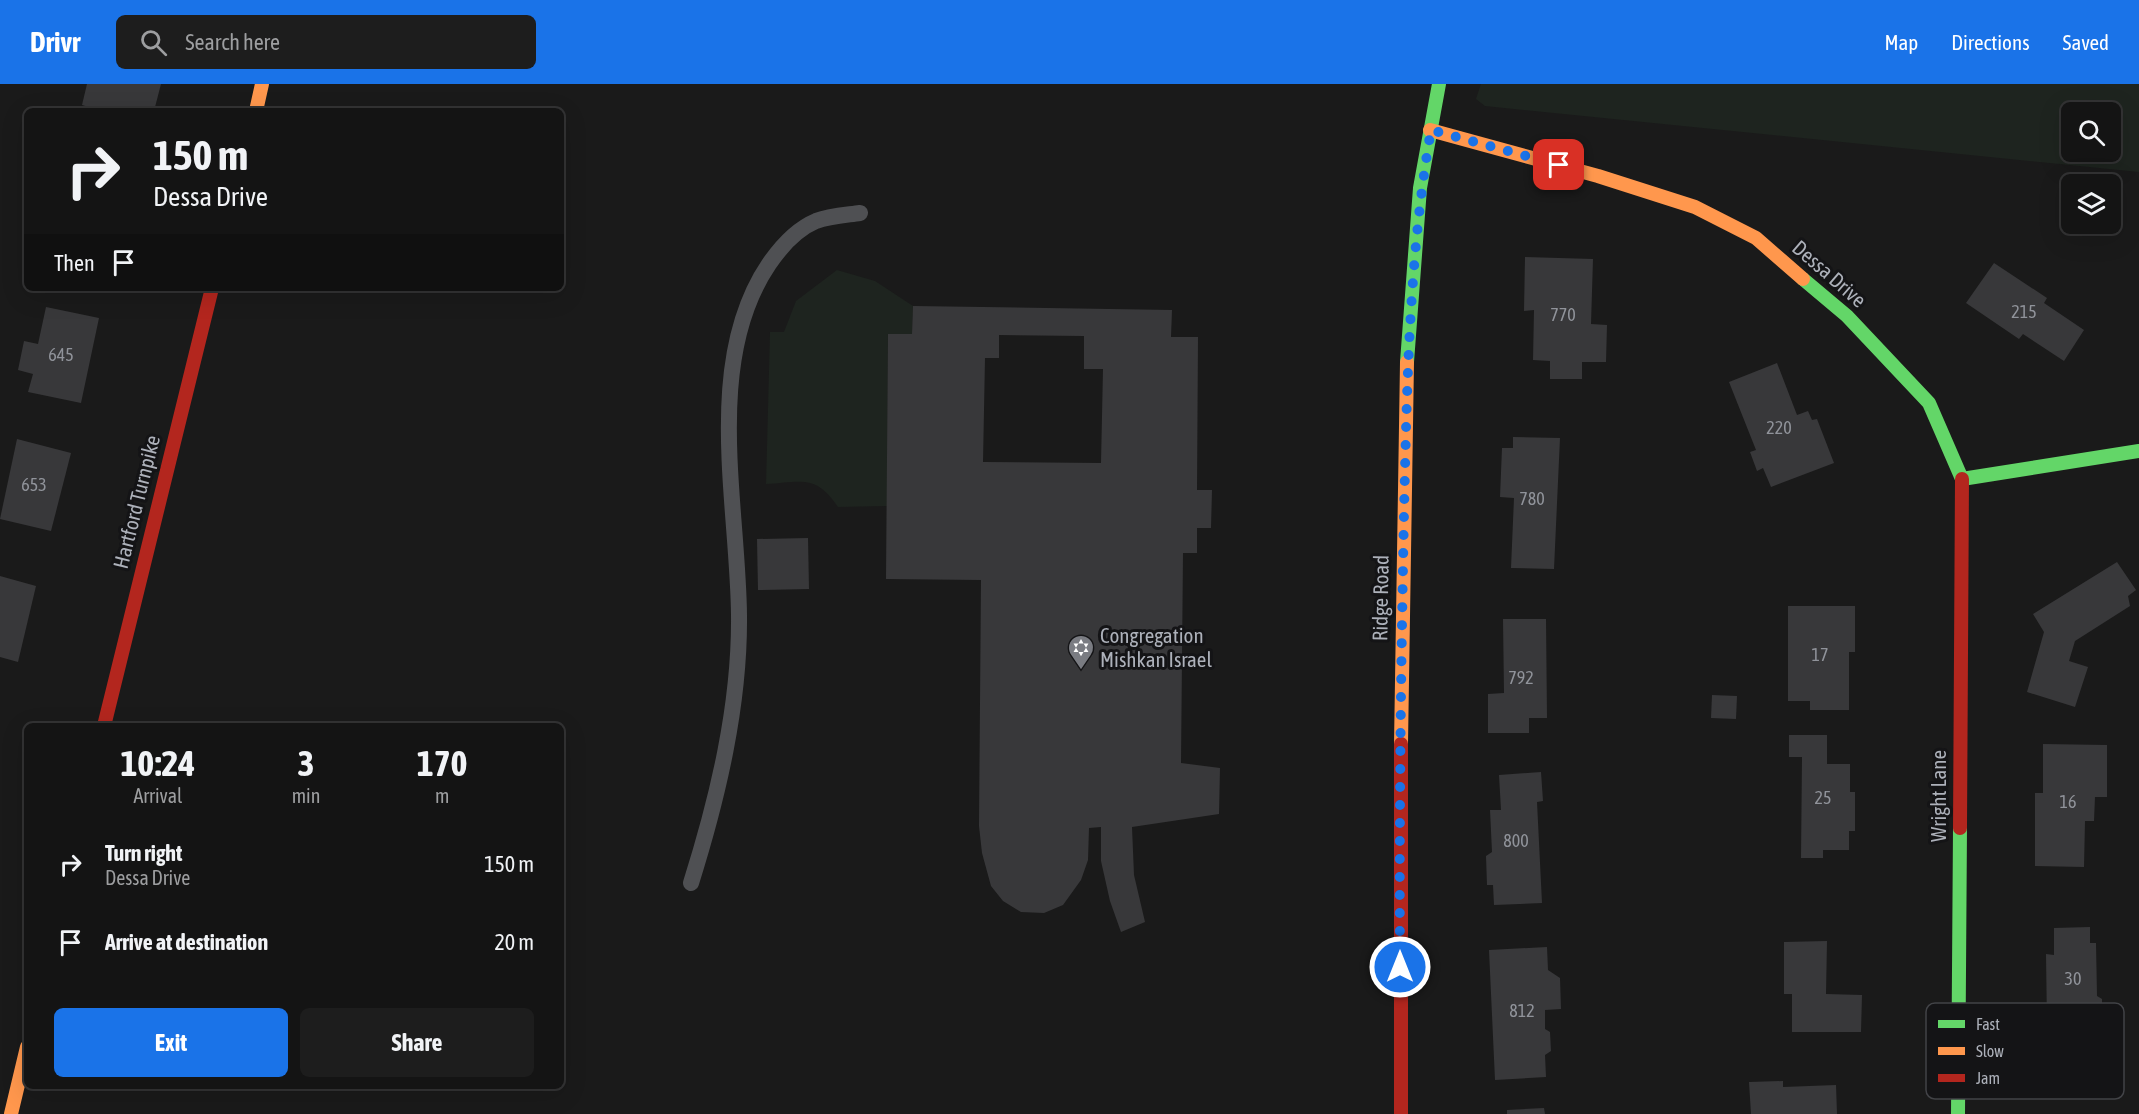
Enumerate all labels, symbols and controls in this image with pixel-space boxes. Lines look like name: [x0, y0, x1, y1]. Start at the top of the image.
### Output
search box: [116, 15, 536, 69]
text: Drivr: [30, 26, 80, 58]
icon: search: [137, 26, 170, 59]
text: Search here: [185, 29, 280, 55]
text: Map: [1884, 30, 1918, 54]
text: Directions: [1951, 30, 2030, 54]
text: Saved: [2063, 30, 2109, 54]
map controls: [2061, 102, 2121, 234]
button: search: [2061, 102, 2121, 162]
text: 150 m: [153, 131, 248, 179]
icon: right: [54, 132, 132, 210]
pin: [1533, 139, 1584, 190]
icon: arrive: [1542, 148, 1575, 181]
button: layers: [2061, 174, 2121, 234]
text: Dessa Drive: [153, 181, 268, 212]
street label: Dessa Drive: [1788, 235, 1871, 312]
icon: arrive: [107, 246, 140, 279]
text: Then: [54, 250, 95, 276]
house number: 215: [2011, 301, 2037, 322]
house number: 770: [1550, 304, 1576, 325]
house number: 645: [48, 344, 74, 365]
house number: 220: [1766, 417, 1792, 438]
street label: Hartford Turnpike: [108, 433, 164, 571]
house number: 653: [21, 474, 47, 495]
house number: 780: [1519, 488, 1545, 509]
street label: Ridge Road: [1367, 555, 1393, 641]
place label: Congregation Mishkan Israel: [1100, 623, 1212, 671]
synagogue icon: Congregation Mishkan Israel: [1066, 633, 1096, 671]
house number: 17: [1812, 644, 1828, 665]
house number: 792: [1508, 667, 1534, 688]
text: 10:24: [120, 742, 195, 784]
text: 3: [298, 742, 314, 784]
text: 170: [417, 742, 468, 784]
street label: Wright Lane: [1926, 750, 1950, 842]
text: Arrival: [133, 784, 182, 807]
text: min: [292, 784, 320, 807]
text: m: [435, 784, 449, 807]
house number: 25: [1815, 787, 1831, 808]
house number: 16: [2060, 791, 2076, 812]
house number: 800: [1503, 830, 1529, 851]
text: Turn right: [105, 840, 182, 866]
icon: right: [54, 848, 87, 881]
text: 150 m: [484, 851, 534, 877]
text: Dessa Drive: [105, 866, 190, 889]
icon: arrive: [54, 926, 87, 959]
text: Arrive at destination: [105, 929, 268, 955]
text: 20 m: [494, 929, 534, 955]
position arrow: [1368, 935, 1432, 999]
house number: 30: [2065, 968, 2081, 989]
house number: 812: [1509, 1000, 1535, 1021]
legend: [1926, 1003, 2124, 1099]
button: Exit: [54, 1008, 288, 1077]
button: Share: [300, 1008, 534, 1077]
text: Fast: [1976, 1015, 2000, 1033]
text: Slow: [1976, 1042, 2004, 1060]
text: Jam: [1976, 1069, 2000, 1087]

